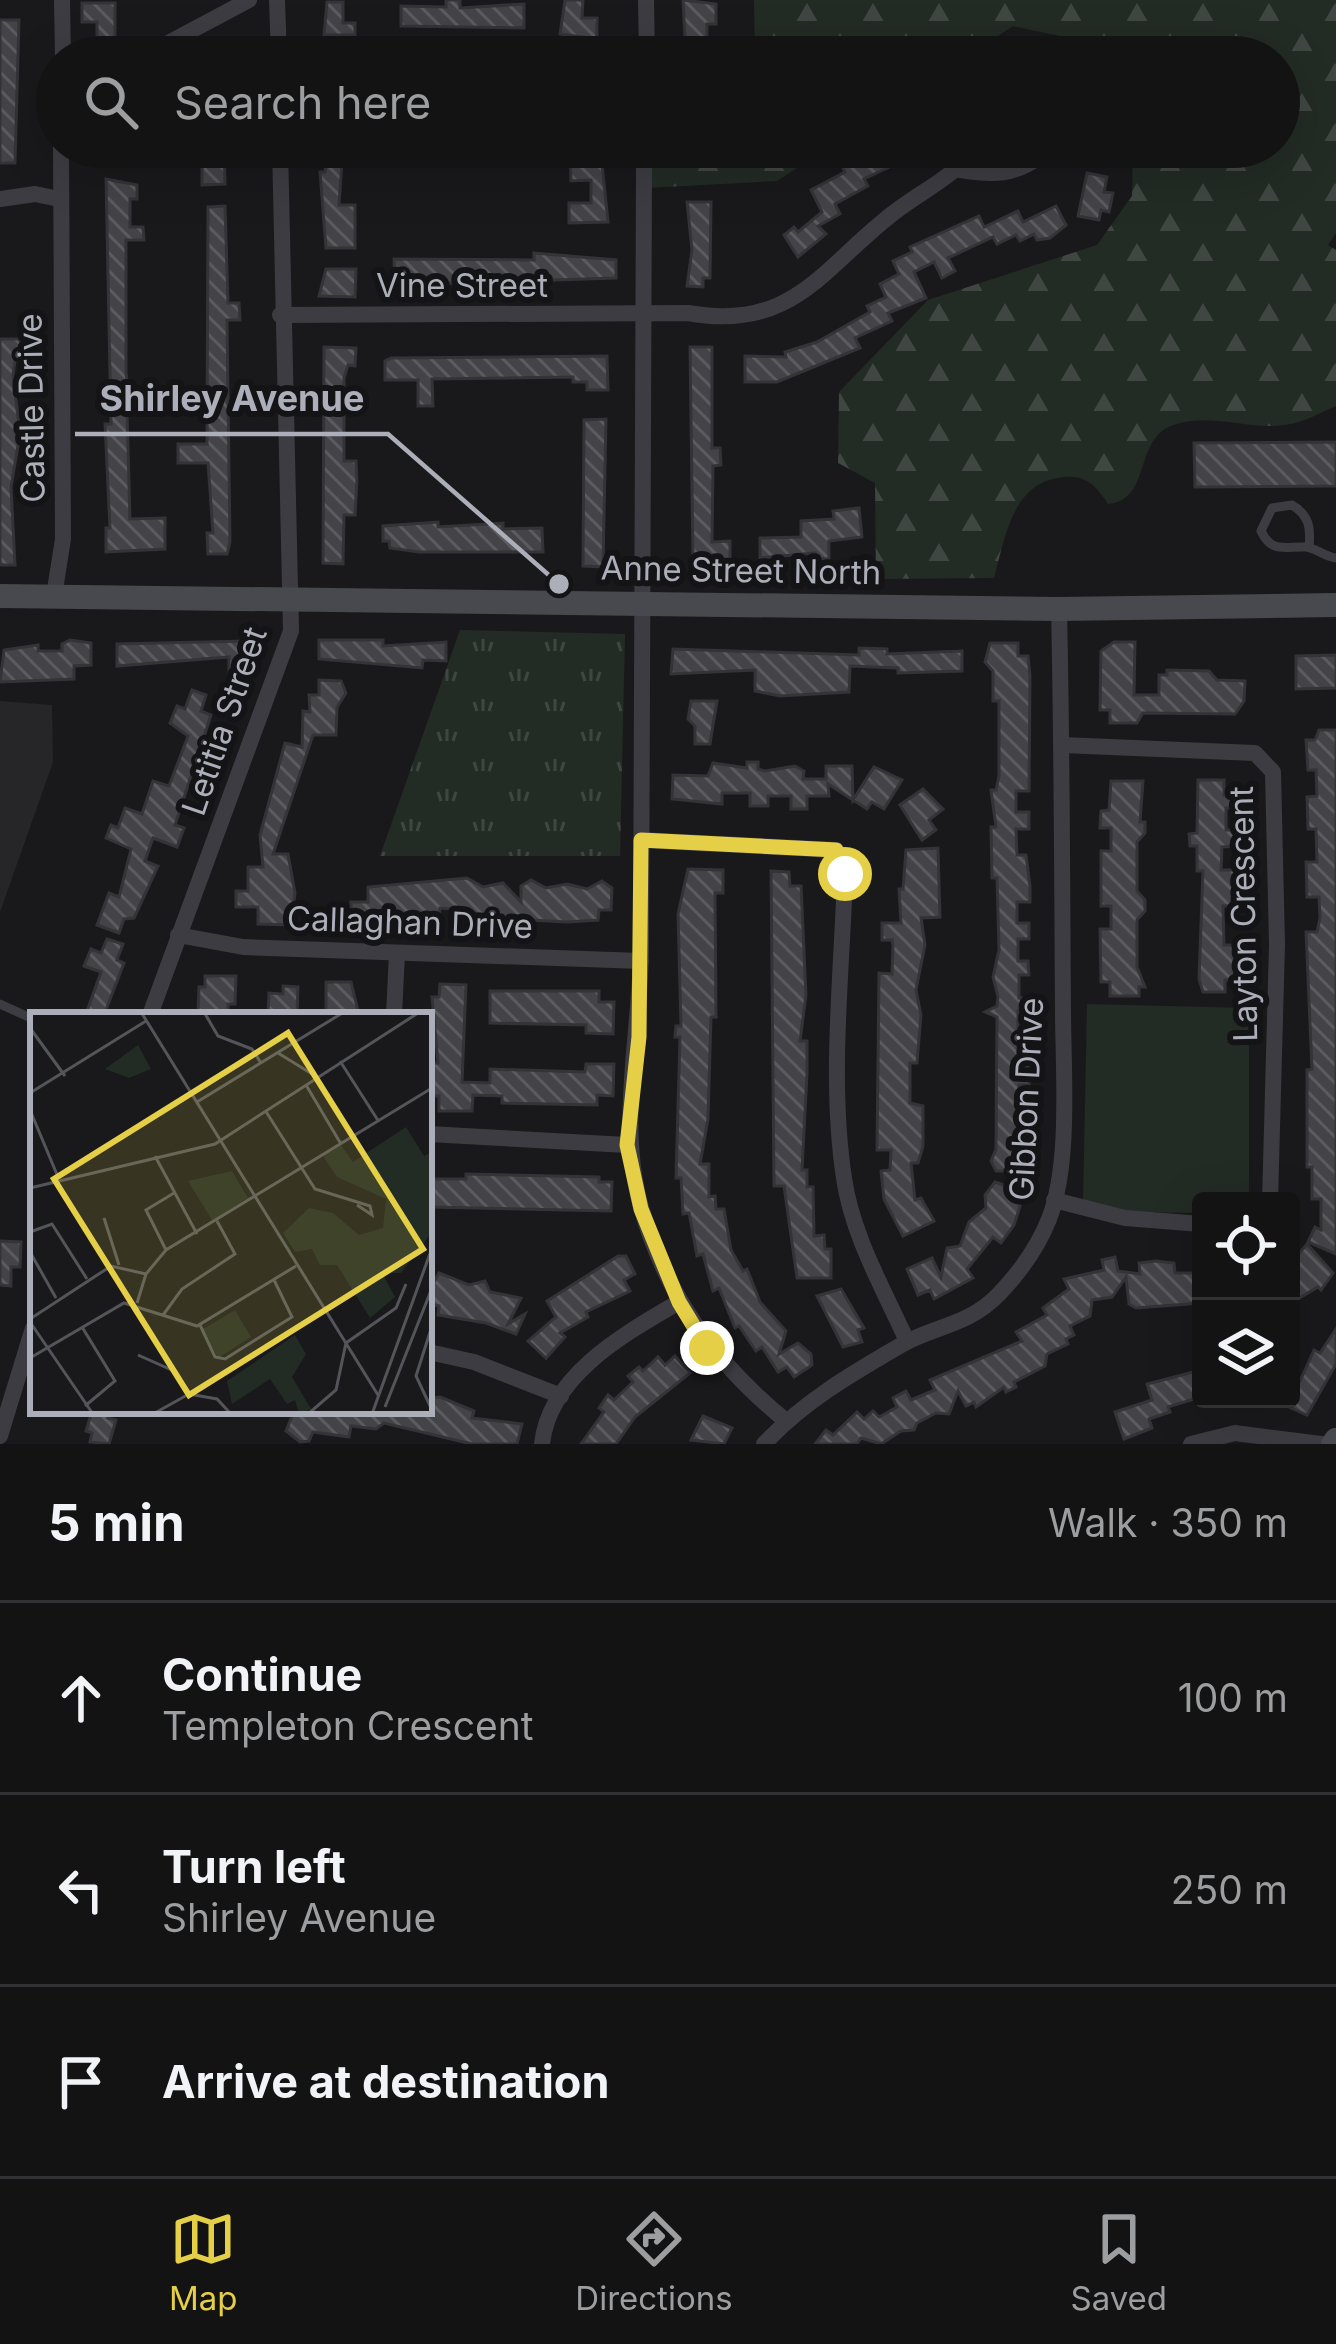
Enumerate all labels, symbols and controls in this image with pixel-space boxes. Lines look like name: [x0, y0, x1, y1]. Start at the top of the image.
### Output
search box: [36, 36, 1300, 168]
icon: search: [78, 69, 144, 135]
text: Search here: [174, 75, 431, 130]
street label: Vine Street: [376, 265, 548, 305]
street label: Castle Drive: [9, 313, 53, 503]
callout: Shirley Avenue: [75, 362, 388, 434]
text: Shirley Avenue: [100, 376, 364, 420]
street label: Anne Street North: [600, 548, 882, 592]
street label: Letitia Street: [173, 621, 275, 820]
street label: Layton Crescent: [1221, 786, 1265, 1042]
route start: [818, 847, 872, 901]
street label: Callaghan Drive: [286, 898, 534, 946]
street label: Gibbon Drive: [1001, 996, 1051, 1202]
inset map: [30, 1012, 432, 1414]
map controls: [1192, 1192, 1300, 1408]
button: locate: [1192, 1192, 1300, 1300]
button: layers: [1192, 1300, 1300, 1408]
route end: [680, 1321, 734, 1375]
text: 5 min: [48, 1492, 185, 1553]
text: Walk · 350 m: [1048, 1499, 1288, 1546]
text: Continue: [162, 1647, 362, 1702]
icon: ahead: [48, 1665, 114, 1731]
text: 100 m: [1178, 1674, 1288, 1721]
text: Templeton Crescent: [162, 1702, 534, 1749]
text: Turn left: [162, 1839, 346, 1894]
icon: left: [48, 1857, 114, 1923]
text: 250 m: [1171, 1866, 1288, 1913]
text: Shirley Avenue: [162, 1894, 436, 1941]
icon: arrive: [48, 2049, 114, 2115]
text: Arrive at destination: [162, 2054, 609, 2109]
tab: Map: [169, 2206, 237, 2318]
tab: Directions: [575, 2206, 733, 2318]
tab: Saved: [1070, 2206, 1167, 2318]

